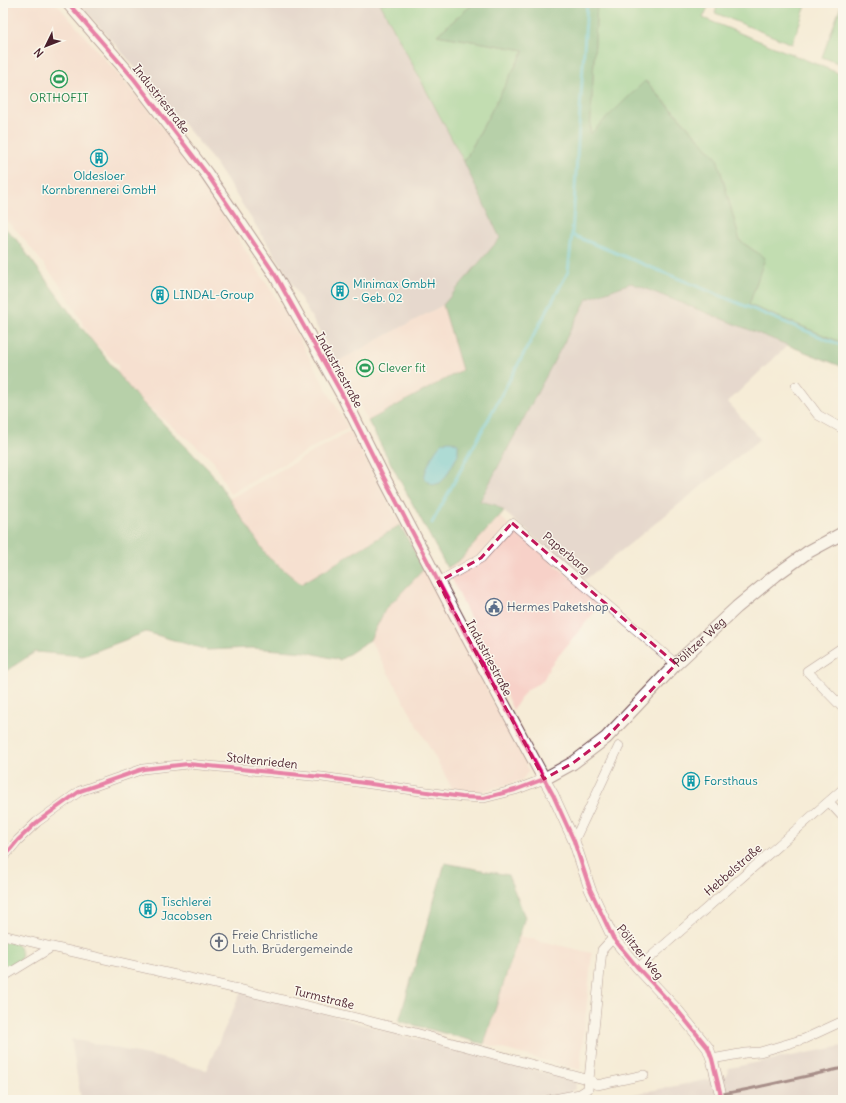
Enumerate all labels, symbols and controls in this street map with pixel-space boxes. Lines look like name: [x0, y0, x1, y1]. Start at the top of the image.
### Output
north arrow: [26, 26, 66, 66]
text: N: [31, 45, 46, 60]
street label: Industriestraße: [130, 61, 193, 136]
sports icon: ORTHOFIT: [49, 69, 69, 89]
place label: ORTHOFIT: [29, 90, 89, 105]
building icon: Oldesloer Kornbrennerei GmbH: [89, 148, 109, 168]
place label: Oldesloer Kornbrennerei GmbH: [42, 168, 157, 197]
place label: Minimax GmbH - Geb. 02: [353, 276, 436, 305]
building icon: Minimax GmbH - Geb. 02: [330, 281, 350, 301]
building icon: LINDAL-Group: [150, 285, 170, 305]
place label: LINDAL-Group: [173, 287, 254, 302]
street label: Industriestraße: [313, 329, 366, 410]
sports icon: Clever fit: [355, 358, 375, 378]
place label: Clever fit: [378, 360, 426, 375]
street label: Paperbarg: [540, 529, 593, 577]
public building icon: Hermes Paketshop: [484, 597, 504, 617]
place label: Hermes Paketshop: [507, 599, 609, 614]
street label: Pölitzer Weg: [670, 614, 728, 670]
street label: Industriestraße: [463, 617, 516, 698]
street label: Stoltenrieden: [226, 749, 299, 772]
building icon: Forsthaus: [681, 771, 701, 791]
place label: Forsthaus: [704, 773, 758, 788]
street label: Hebbelstraße: [701, 840, 765, 899]
place label: Tischlerei Jacobsen: [161, 894, 212, 923]
building icon: Tischlerei Jacobsen: [138, 899, 158, 919]
street label: Pölitzer Weg: [614, 921, 667, 982]
place label: Freie Christliche Luth. Brüdergemeinde: [232, 927, 353, 956]
church icon: Freie Christliche Luth. Brüdergemeinde: [209, 932, 229, 952]
street label: Turmstraße: [292, 983, 356, 1012]

